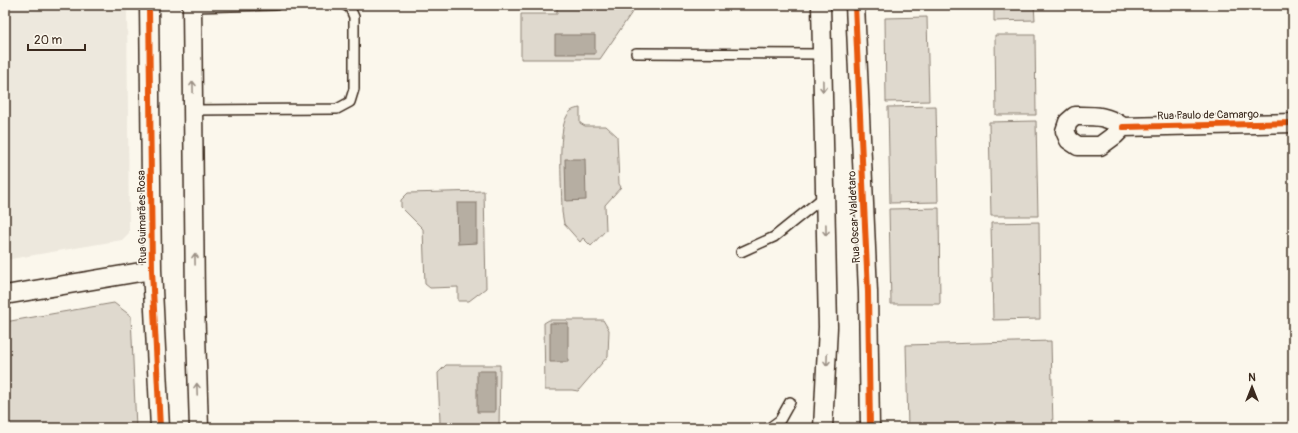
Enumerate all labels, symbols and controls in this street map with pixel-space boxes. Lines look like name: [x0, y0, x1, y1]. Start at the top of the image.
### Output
scale bar: [28, 26, 85, 52]
text: 20 m: [34, 33, 63, 48]
one-way arrow: [819, 79, 827, 92]
one-way arrow: [189, 81, 197, 94]
street label: Rua Paulo de Camargo: [1157, 108, 1259, 122]
street label: Rua Guimarães Rosa: [135, 170, 149, 264]
street label: Rua Oscar Valdetaro: [845, 170, 863, 264]
one-way arrow: [822, 223, 830, 236]
one-way arrow: [191, 253, 198, 266]
one-way arrow: [823, 353, 830, 366]
north arrow: [1232, 367, 1272, 407]
text: N: [1248, 371, 1256, 384]
one-way arrow: [194, 383, 201, 396]

